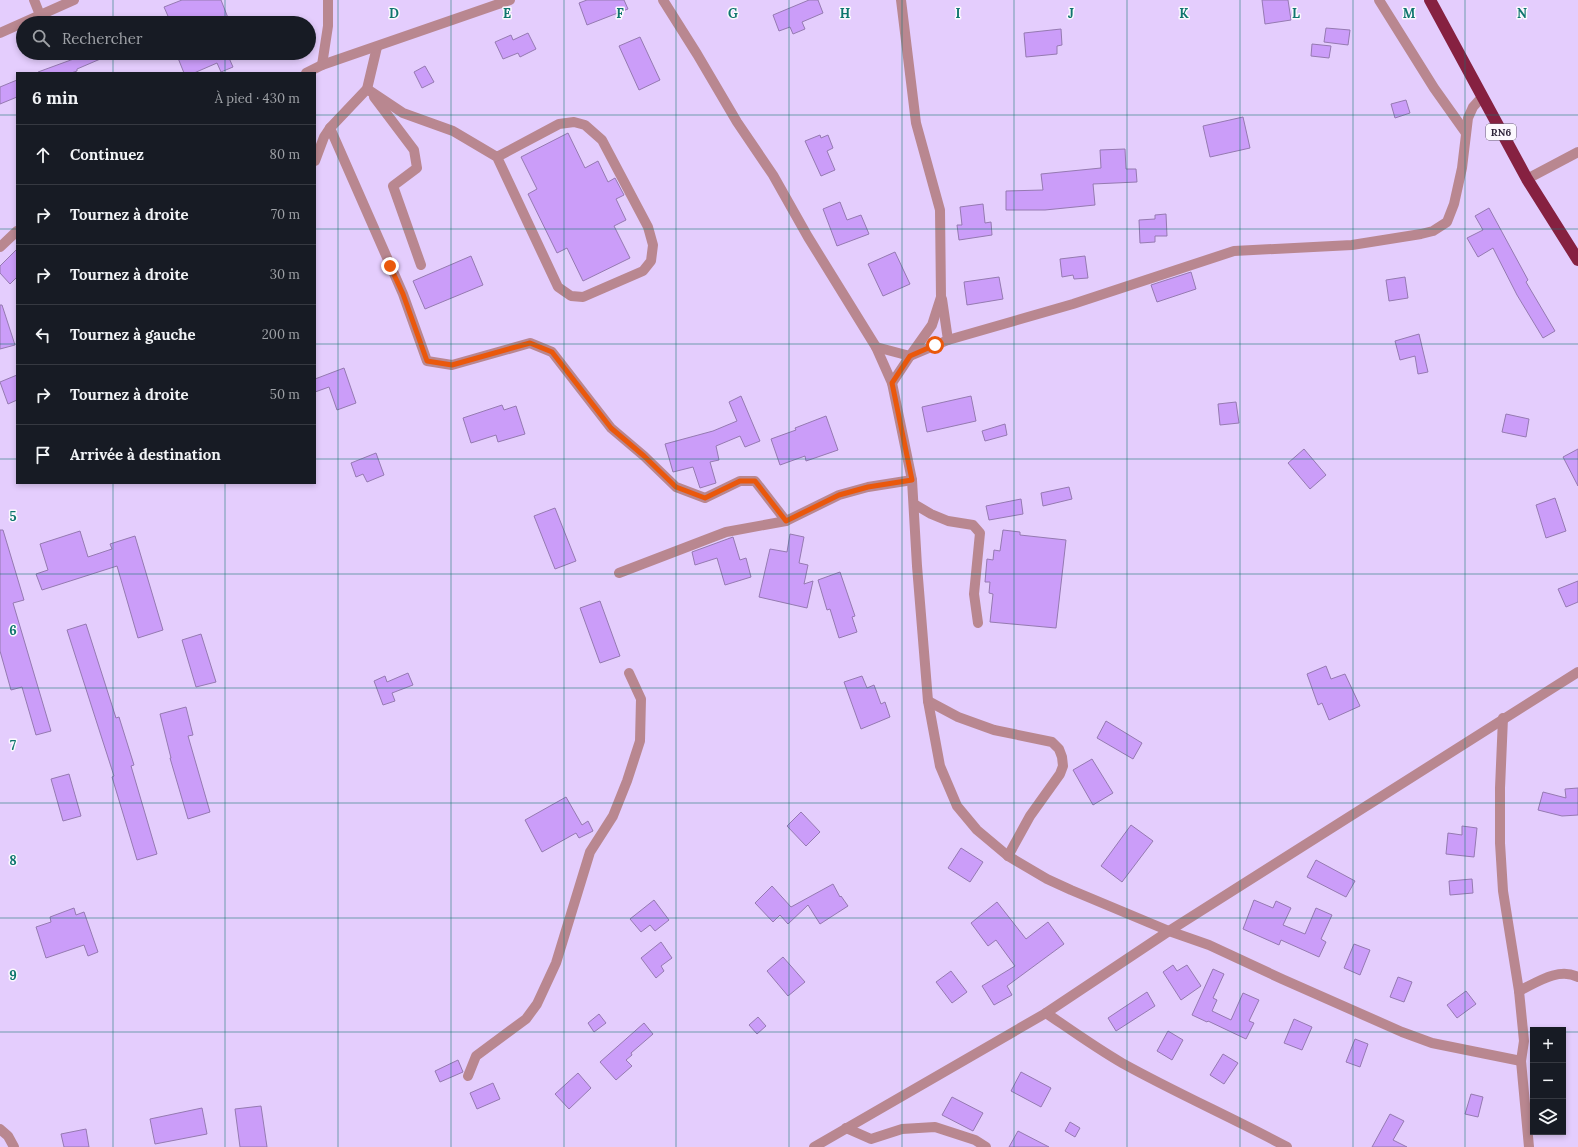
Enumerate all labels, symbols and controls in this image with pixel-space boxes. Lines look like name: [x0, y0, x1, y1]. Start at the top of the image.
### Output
text: D: [389, 5, 399, 22]
text: E: [503, 5, 511, 22]
text: F: [616, 5, 624, 22]
text: G: [728, 5, 738, 22]
text: H: [840, 5, 850, 22]
text: I: [955, 5, 961, 22]
text: J: [1068, 5, 1074, 22]
text: K: [1179, 5, 1189, 22]
text: L: [1292, 5, 1300, 22]
text: M: [1403, 5, 1416, 22]
text: N: [1517, 5, 1527, 22]
search box: [16, 16, 316, 60]
icon: search: [30, 27, 52, 49]
text: Rechercher: [62, 29, 142, 48]
text: 6 min: [32, 87, 78, 109]
text: À pied · 430 m: [215, 90, 300, 107]
road number: RN6: [1486, 124, 1516, 140]
icon: ahead: [32, 144, 54, 166]
text: Continuez: [70, 145, 144, 164]
text: 80 m: [270, 146, 300, 163]
icon: right: [32, 204, 54, 226]
text: Tournez à droite: [70, 205, 189, 224]
text: 70 m: [271, 206, 300, 223]
route end: [381, 257, 399, 275]
icon: right: [32, 264, 54, 286]
text: Tournez à droite: [70, 265, 189, 284]
text: 30 m: [270, 266, 300, 283]
icon: left: [32, 324, 54, 346]
text: Tournez à gauche: [70, 325, 196, 344]
text: 200 m: [262, 326, 300, 343]
route start: [926, 336, 944, 354]
icon: right: [32, 384, 54, 406]
text: Tournez à droite: [70, 385, 189, 404]
text: 50 m: [270, 386, 300, 403]
icon: arrive: [32, 444, 54, 466]
text: Arrivée à destination: [70, 445, 221, 464]
text: 5: [9, 508, 17, 525]
text: 6: [9, 622, 17, 639]
text: 7: [10, 737, 16, 754]
text: 8: [9, 852, 17, 869]
text: 9: [9, 967, 17, 984]
map controls: [1530, 1027, 1566, 1135]
button: +: [1530, 1027, 1566, 1063]
button: −: [1530, 1063, 1566, 1099]
button: layers: [1530, 1099, 1566, 1135]

